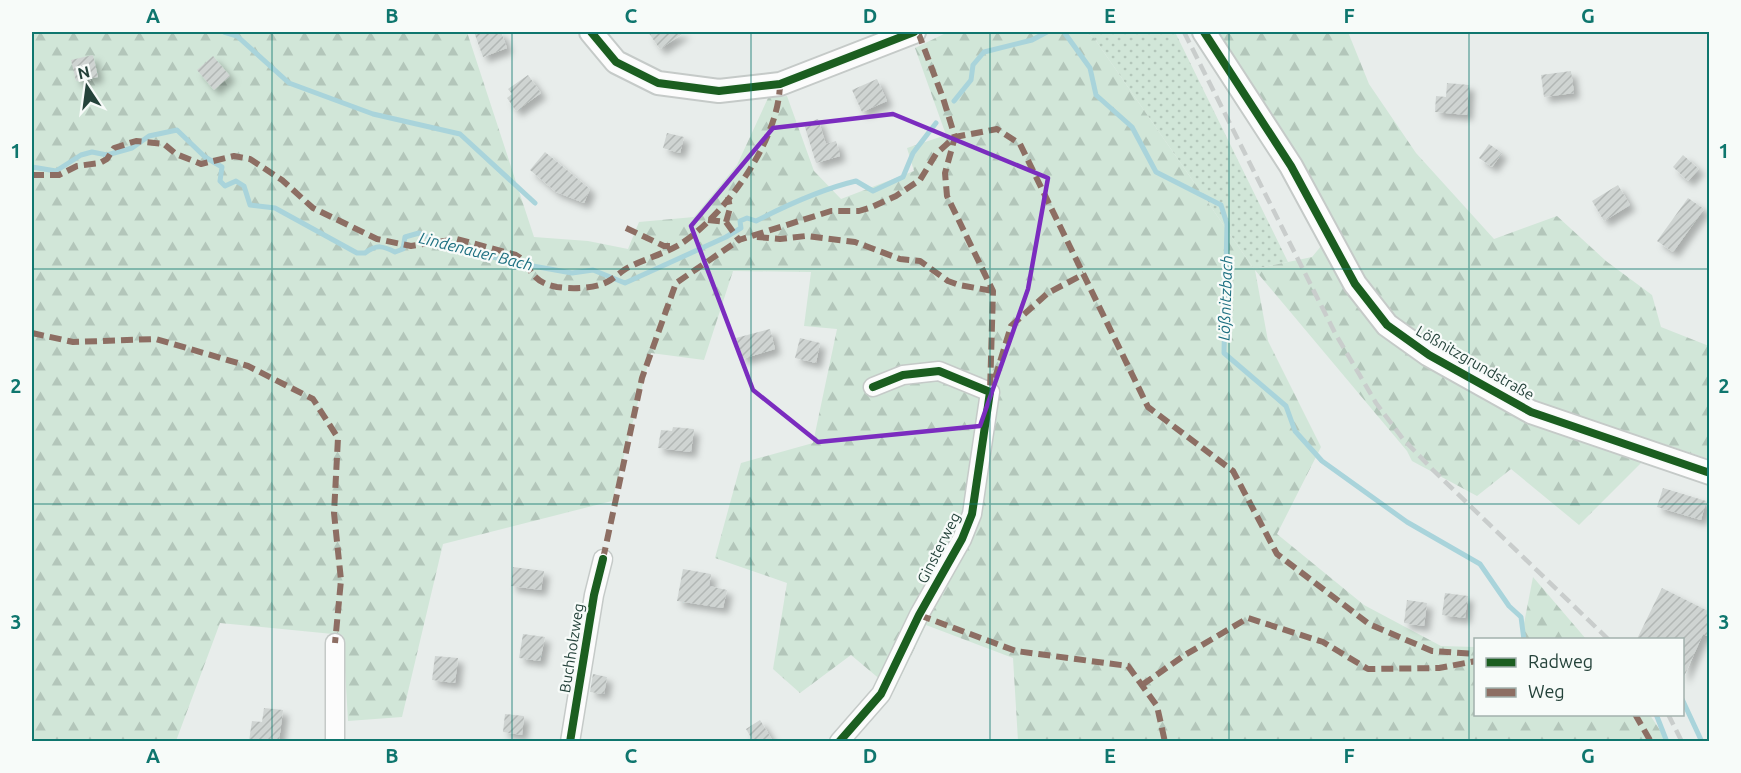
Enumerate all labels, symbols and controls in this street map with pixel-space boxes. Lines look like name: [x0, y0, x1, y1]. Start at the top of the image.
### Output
text: A: [146, 4, 160, 27]
text: B: [385, 4, 399, 27]
text: C: [625, 4, 638, 27]
text: D: [863, 4, 877, 27]
text: E: [1104, 4, 1116, 27]
text: F: [1343, 4, 1355, 27]
text: G: [1581, 4, 1595, 27]
north arrow: [57, 57, 117, 117]
text: N: [76, 62, 91, 82]
text: 1: [10, 139, 22, 162]
text: 1: [1718, 139, 1730, 162]
water label: Lindenauer Bach: [417, 228, 535, 274]
water label: Lößnitzbach: [1215, 255, 1235, 341]
street label: Lößnitzgrundstraße: [1413, 322, 1537, 403]
text: 2: [10, 374, 22, 397]
text: 2: [1718, 374, 1730, 397]
street label: Ginsterweg: [913, 509, 964, 586]
street label: Buchholzweg: [556, 602, 587, 694]
text: 3: [10, 610, 22, 633]
text: 3: [1718, 610, 1730, 633]
legend: [1474, 638, 1684, 716]
text: Radweg: [1528, 651, 1593, 671]
text: Weg: [1528, 681, 1565, 701]
text: A: [146, 744, 160, 767]
text: B: [385, 744, 399, 767]
text: C: [625, 744, 638, 767]
text: D: [863, 744, 877, 767]
text: E: [1104, 744, 1116, 767]
text: F: [1343, 744, 1355, 767]
text: G: [1581, 744, 1595, 767]

